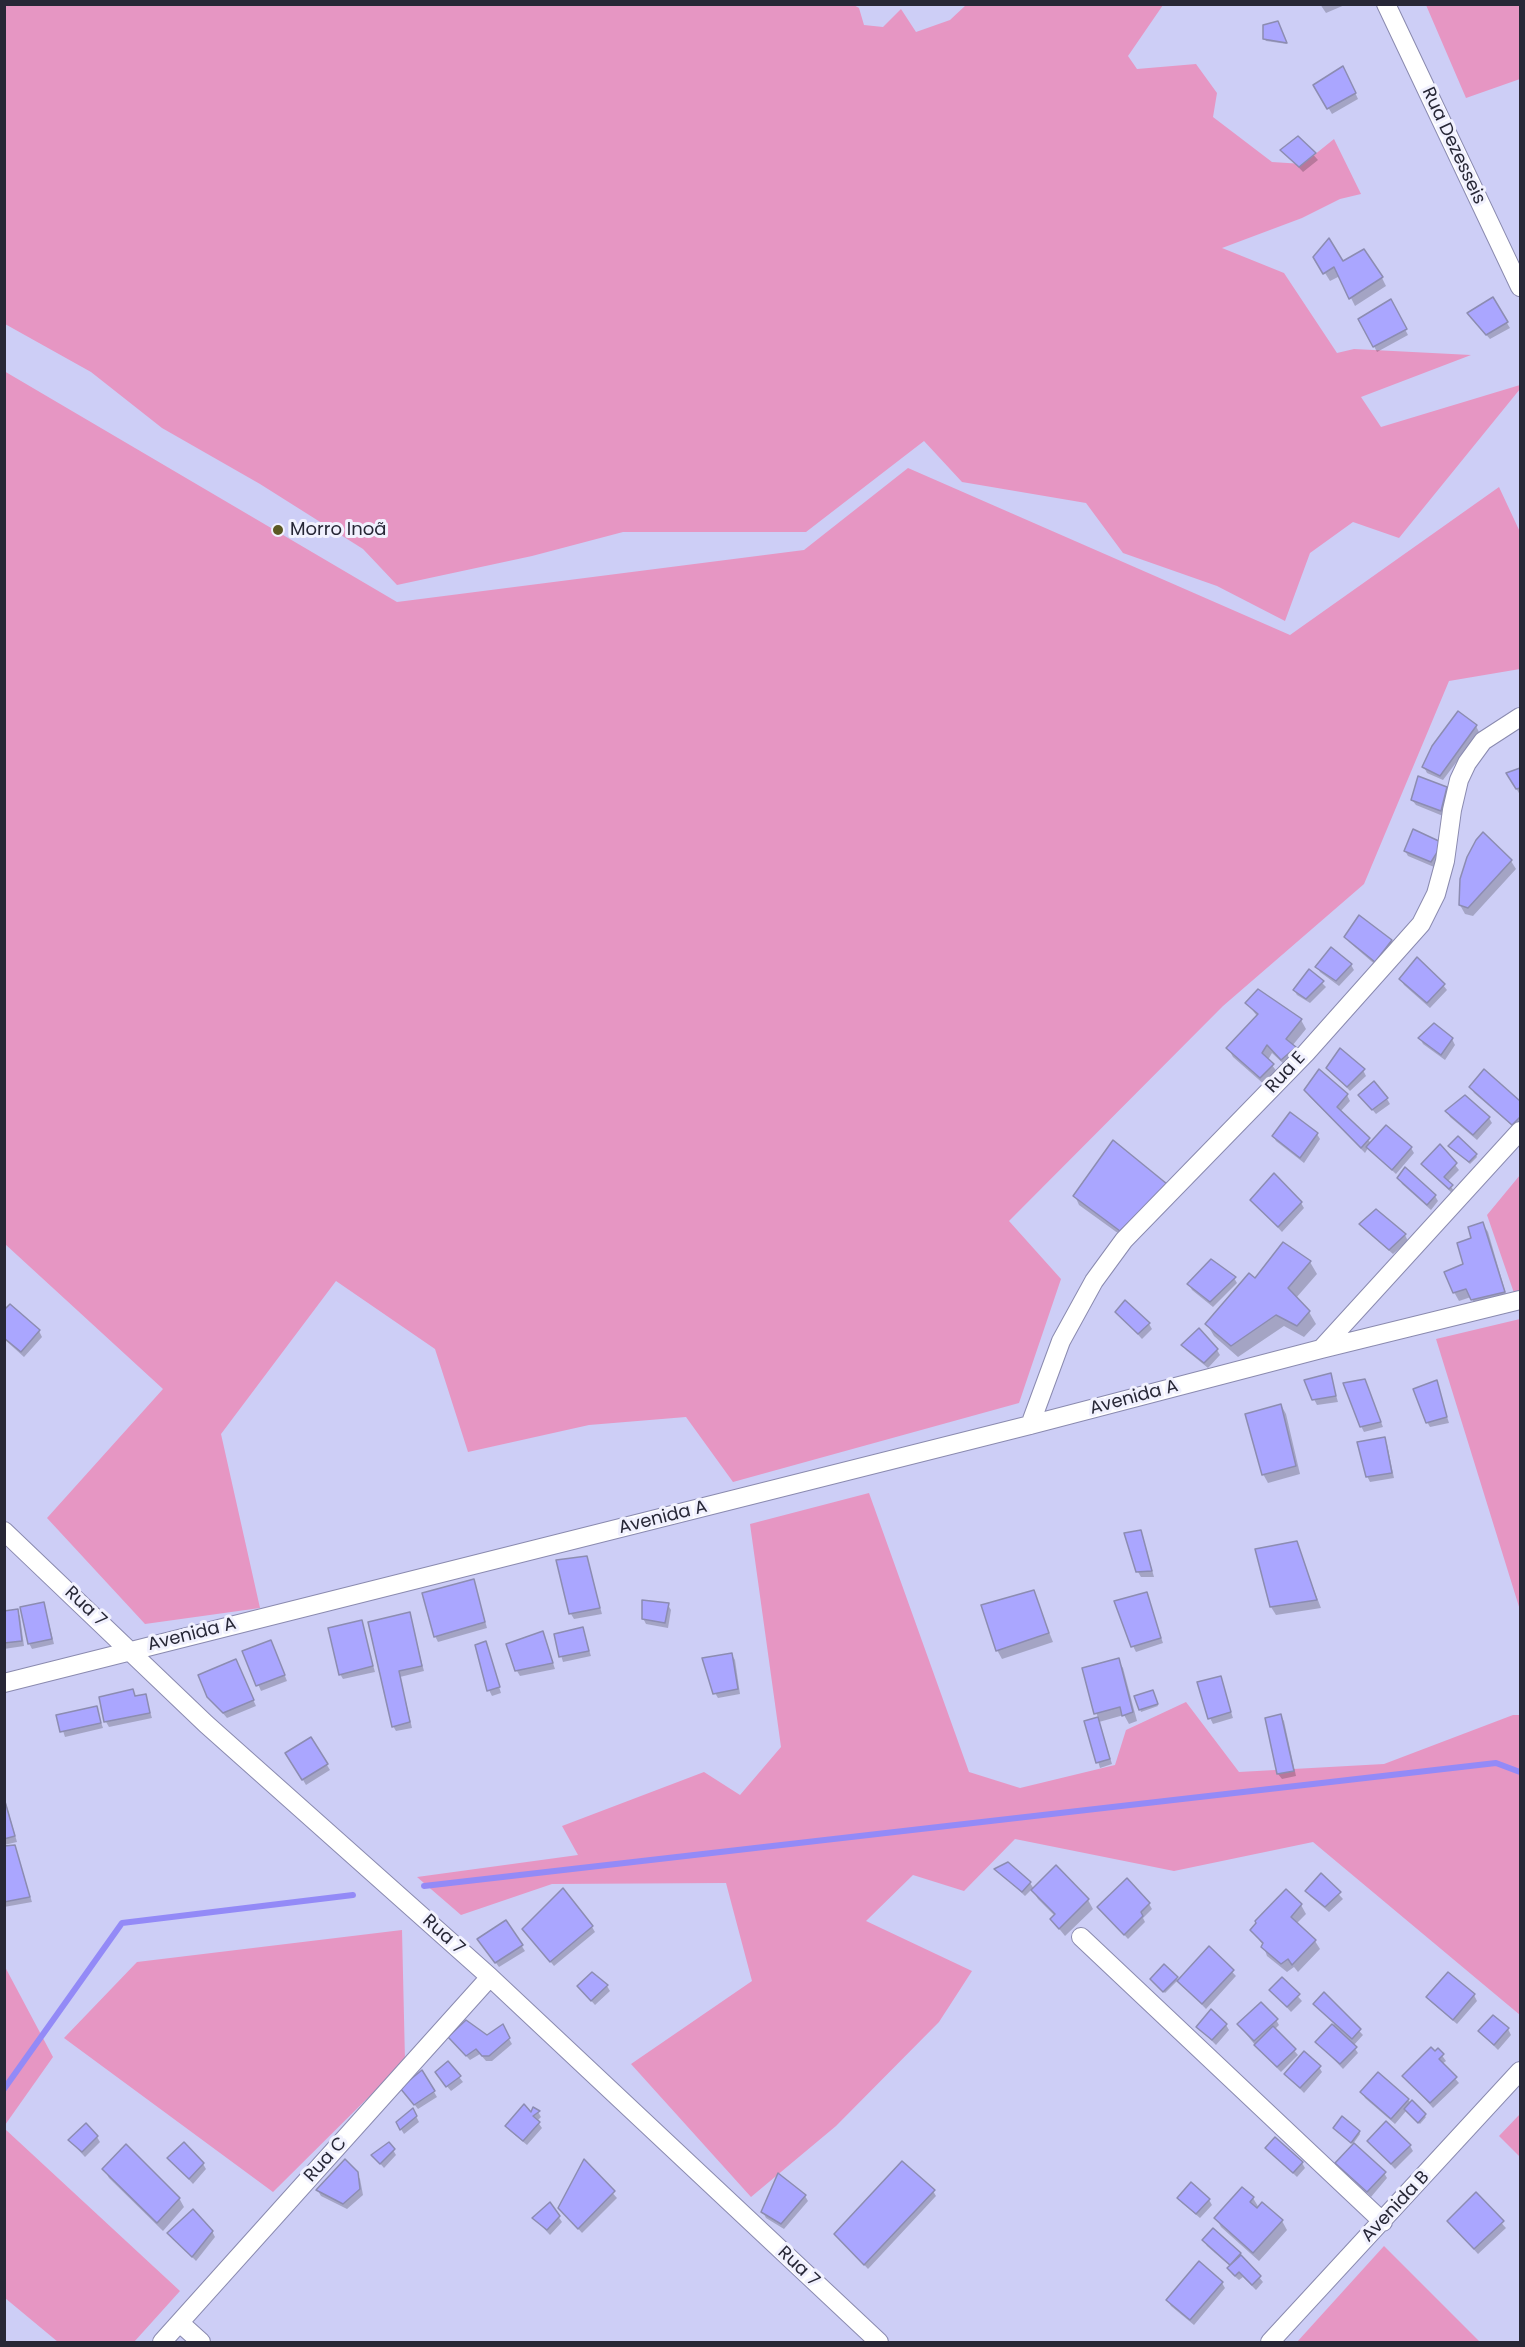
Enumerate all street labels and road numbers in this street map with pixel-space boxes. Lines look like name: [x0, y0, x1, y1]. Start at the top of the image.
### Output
street label: Rua Dezesseis: [1416, 84, 1490, 208]
street label: Rua E: [1262, 1048, 1310, 1098]
street label: Avenida A: [1087, 1376, 1181, 1420]
street label: Avenida A: [616, 1497, 710, 1539]
street label: Rua 7: [60, 1582, 110, 1632]
street label: Avenida A: [145, 1614, 239, 1656]
street label: Rua 7: [417, 1910, 469, 1960]
street label: Rua C: [300, 2133, 352, 2187]
street label: Avenida B: [1358, 2167, 1434, 2247]
street label: Rua 7: [773, 2242, 823, 2292]

